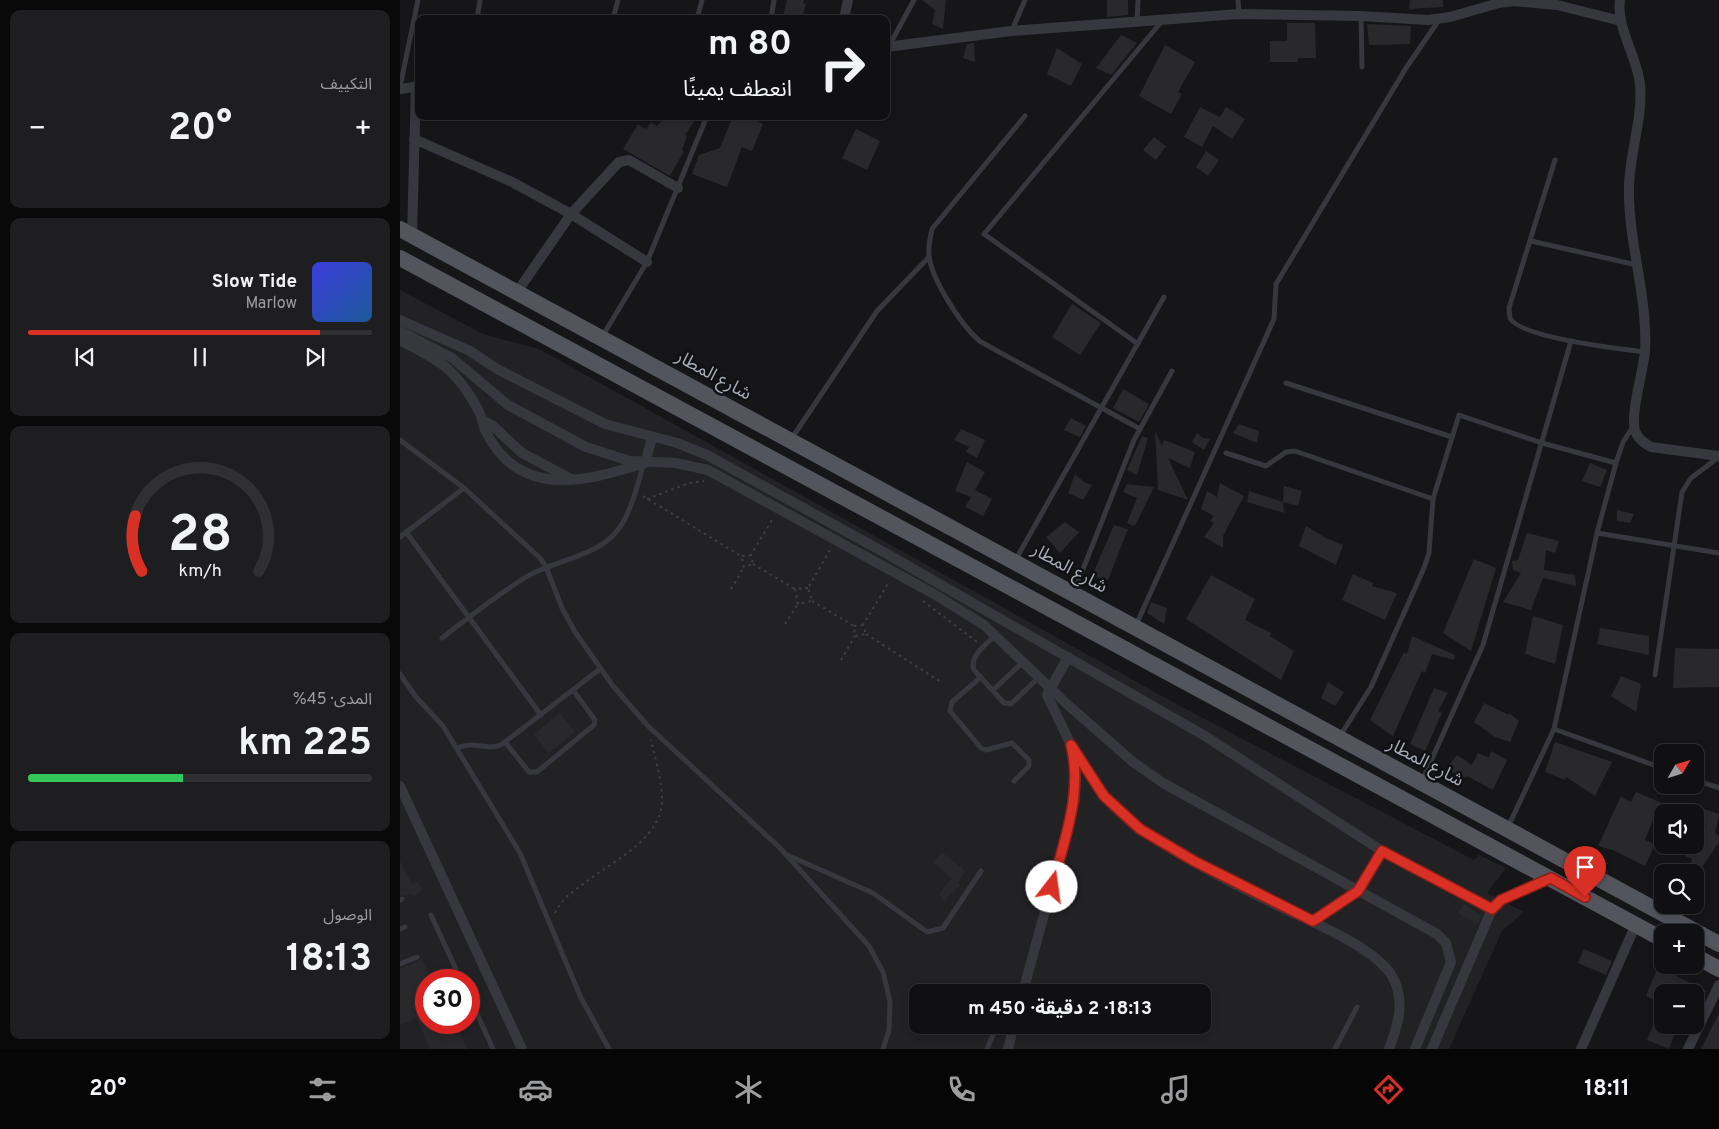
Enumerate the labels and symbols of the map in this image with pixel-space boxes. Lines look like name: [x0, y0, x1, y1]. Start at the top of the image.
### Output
street label: شارع المطار: [670, 345, 755, 407]
street label: شارع المطار: [1026, 538, 1111, 600]
street label: شارع المطار: [1381, 733, 1467, 794]
north arrow: [1654, 744, 1704, 794]
pin: [1564, 846, 1606, 897]
position arrow: [1025, 860, 1077, 912]
speed limit sign: 30: [415, 969, 480, 1034]

